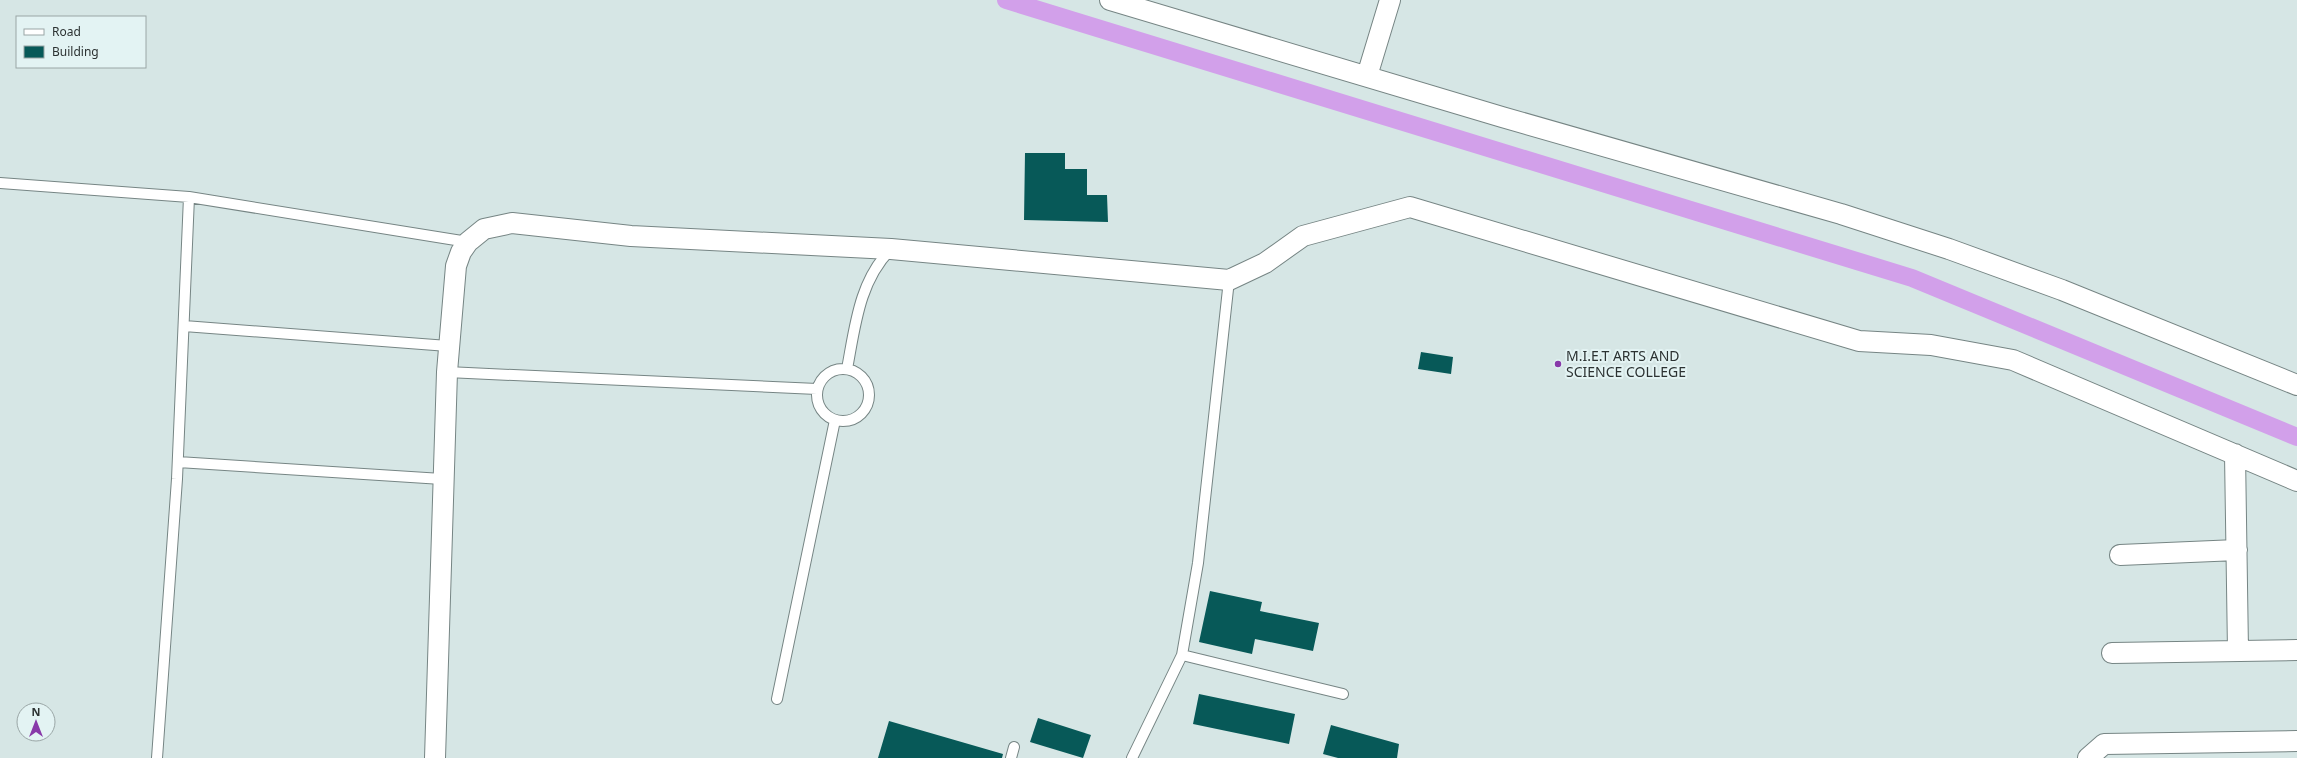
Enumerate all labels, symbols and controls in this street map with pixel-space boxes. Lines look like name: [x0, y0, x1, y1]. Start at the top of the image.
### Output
legend: [16, 16, 146, 68]
text: Road: [52, 23, 81, 40]
text: Building: [52, 43, 99, 60]
place label: M.I.E.T ARTS AND SCIENCE COLLEGE: [1566, 346, 1686, 381]
marker: M.I.E.T ARTS AND SCIENCE COLLEGE: [1553, 359, 1563, 369]
north arrow: [16, 702, 56, 742]
text: N: [32, 704, 40, 719]

